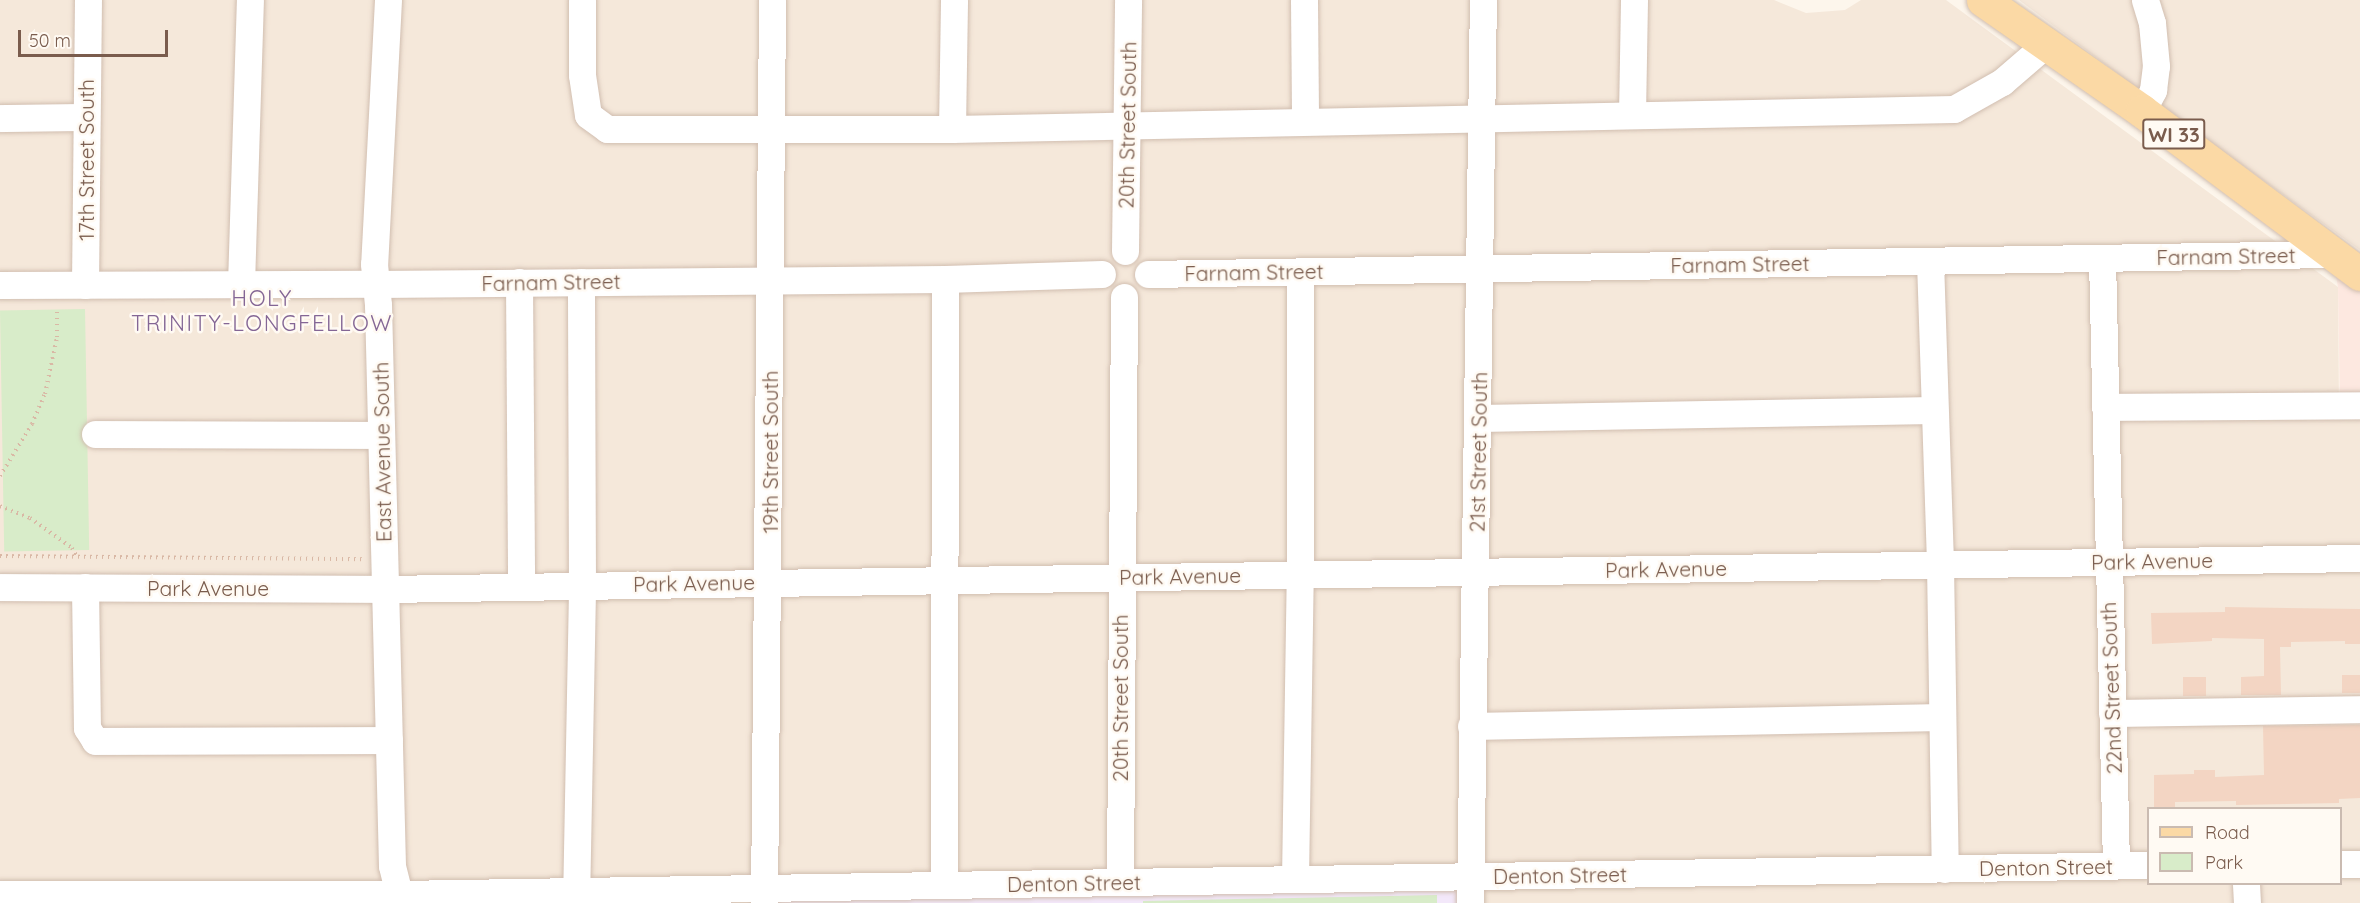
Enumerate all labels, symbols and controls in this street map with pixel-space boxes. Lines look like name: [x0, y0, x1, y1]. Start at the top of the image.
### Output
scale bar: [21, 18, 171, 56]
text: 50 m: [29, 29, 71, 52]
street label: 20th Street South: [1113, 41, 1141, 209]
street label: 17th Street South: [73, 79, 99, 241]
road number: WI 33: [2141, 117, 2207, 151]
street label: Farnam Street: [2156, 242, 2296, 270]
street label: Farnam Street: [1670, 250, 1810, 278]
street label: Farnam Street: [1184, 258, 1324, 286]
street label: Farnam Street: [481, 268, 621, 296]
district label: HOLY TRINITY-LONGFELLOW: [131, 285, 393, 336]
street label: East Avenue South: [368, 362, 396, 542]
street label: 19th Street South: [757, 371, 783, 533]
street label: 21st Street South: [1464, 371, 1492, 533]
street label: Park Avenue: [2091, 547, 2213, 575]
street label: Park Avenue: [1605, 555, 1727, 583]
street label: Park Avenue: [1119, 562, 1241, 590]
street label: Park Avenue: [633, 569, 755, 597]
street label: Park Avenue: [147, 575, 269, 601]
street label: 22nd Street South: [2095, 601, 2127, 775]
street label: 20th Street South: [1107, 614, 1133, 782]
legend: [2147, 807, 2342, 885]
text: Road: [2205, 821, 2250, 844]
text: Park: [2205, 851, 2243, 874]
street label: Denton Street: [1979, 853, 2113, 881]
street label: Denton Street: [1493, 861, 1627, 889]
street label: Denton Street: [1007, 869, 1141, 897]

